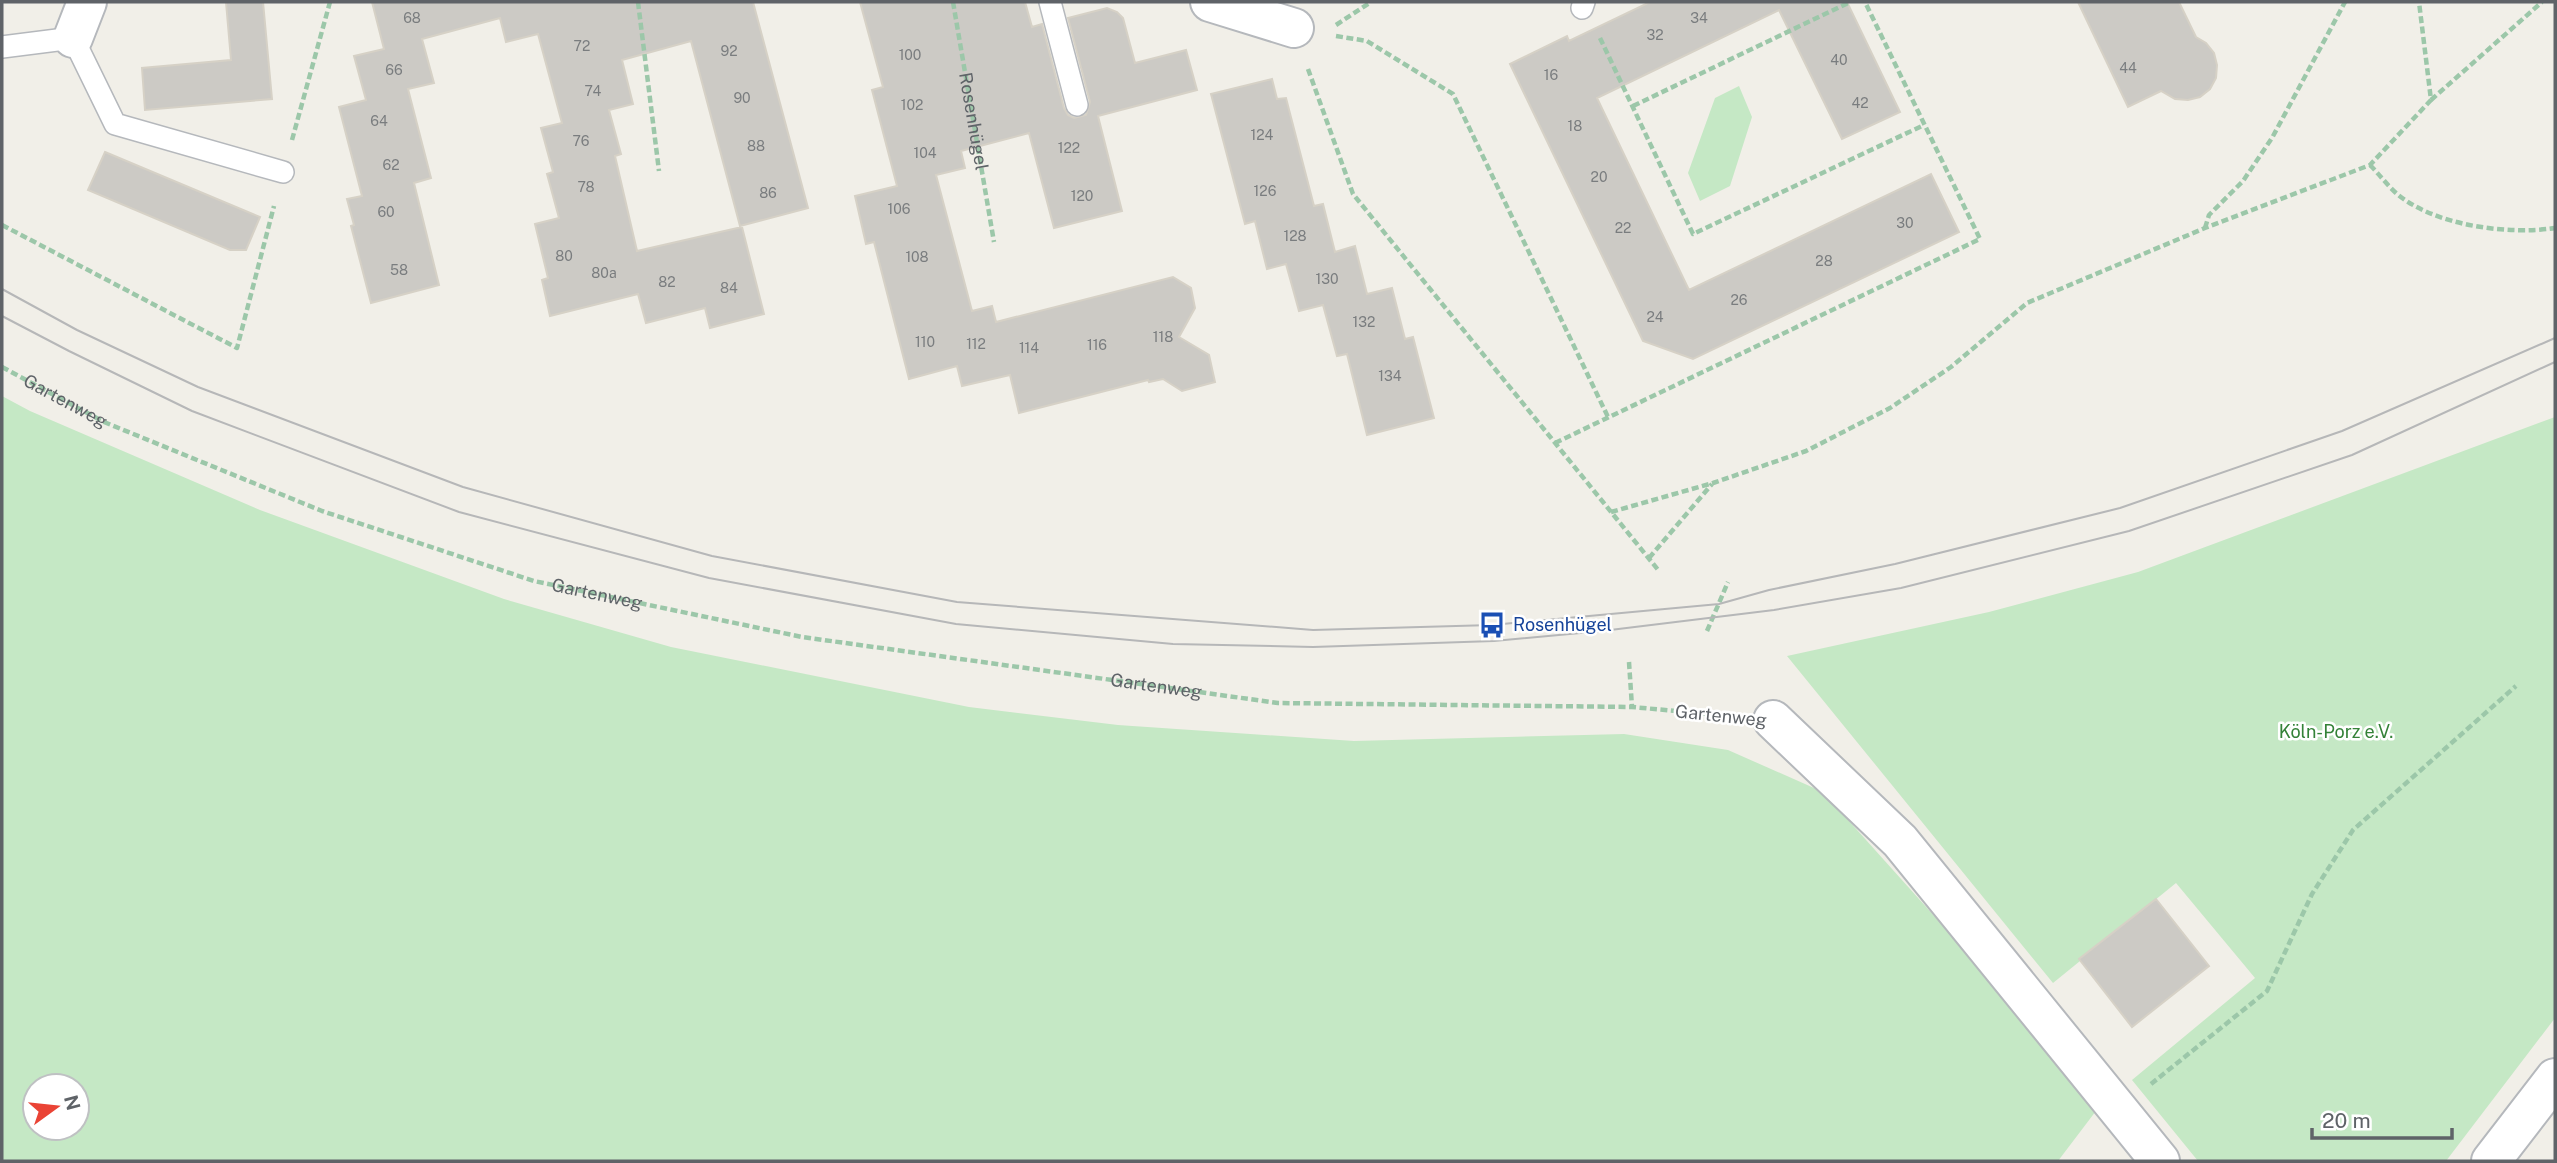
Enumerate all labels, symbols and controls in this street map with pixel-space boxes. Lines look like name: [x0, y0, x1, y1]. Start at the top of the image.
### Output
house number: 68: [403, 10, 421, 26]
house number: 34: [1690, 10, 1708, 26]
house number: 32: [1646, 27, 1664, 43]
house number: 72: [574, 38, 590, 54]
house number: 92: [720, 43, 738, 59]
house number: 100: [899, 47, 921, 63]
house number: 40: [1830, 52, 1848, 68]
house number: 44: [2119, 60, 2137, 76]
house number: 66: [385, 62, 403, 78]
house number: 16: [1544, 67, 1558, 83]
street label: Rosenhügel: [955, 71, 993, 172]
house number: 74: [585, 83, 602, 99]
house number: 90: [733, 90, 751, 106]
house number: 42: [1851, 95, 1869, 111]
house number: 102: [901, 97, 923, 113]
house number: 64: [370, 113, 388, 129]
house number: 18: [1568, 118, 1582, 134]
house number: 124: [1251, 127, 1274, 143]
house number: 76: [573, 133, 590, 149]
house number: 88: [747, 138, 765, 154]
house number: 122: [1058, 140, 1080, 156]
house number: 104: [913, 145, 937, 161]
house number: 62: [382, 157, 400, 173]
house number: 20: [1591, 169, 1607, 185]
house number: 78: [577, 179, 595, 195]
house number: 126: [1254, 183, 1277, 199]
house number: 86: [759, 185, 777, 201]
house number: 120: [1071, 188, 1093, 204]
house number: 106: [888, 201, 911, 217]
house number: 60: [377, 204, 395, 220]
house number: 30: [1896, 215, 1914, 231]
house number: 22: [1615, 220, 1631, 236]
house number: 128: [1283, 228, 1307, 244]
house number: 80: [555, 248, 573, 264]
house number: 108: [905, 249, 929, 265]
house number: 28: [1815, 253, 1833, 269]
house number: 58: [390, 262, 408, 278]
house number: 80a: [591, 265, 617, 281]
house number: 130: [1316, 271, 1339, 287]
house number: 82: [658, 274, 676, 290]
house number: 84: [720, 280, 738, 296]
house number: 26: [1730, 292, 1748, 308]
house number: 24: [1646, 309, 1664, 325]
house number: 132: [1353, 314, 1375, 330]
house number: 118: [1153, 329, 1173, 345]
house number: 110: [915, 334, 935, 350]
house number: 112: [966, 336, 986, 352]
house number: 116: [1087, 337, 1107, 353]
house number: 114: [1019, 340, 1039, 356]
house number: 134: [1378, 368, 1402, 384]
street label: Gartenweg: [20, 370, 111, 432]
street label: Gartenweg: [550, 574, 644, 613]
bus stop icon: Rosenhügel: [1477, 610, 1507, 640]
place label: Rosenhügel: [1513, 614, 1612, 635]
street label: Gartenweg: [1109, 669, 1203, 702]
street label: Gartenweg: [1674, 700, 1768, 731]
park label: Köln-Porz e.V.: [2279, 721, 2393, 742]
north arrow: [21, 1072, 91, 1142]
text: N: [60, 1093, 85, 1113]
scale bar: [2312, 1096, 2452, 1140]
text: 20 m: [2322, 1108, 2371, 1133]

